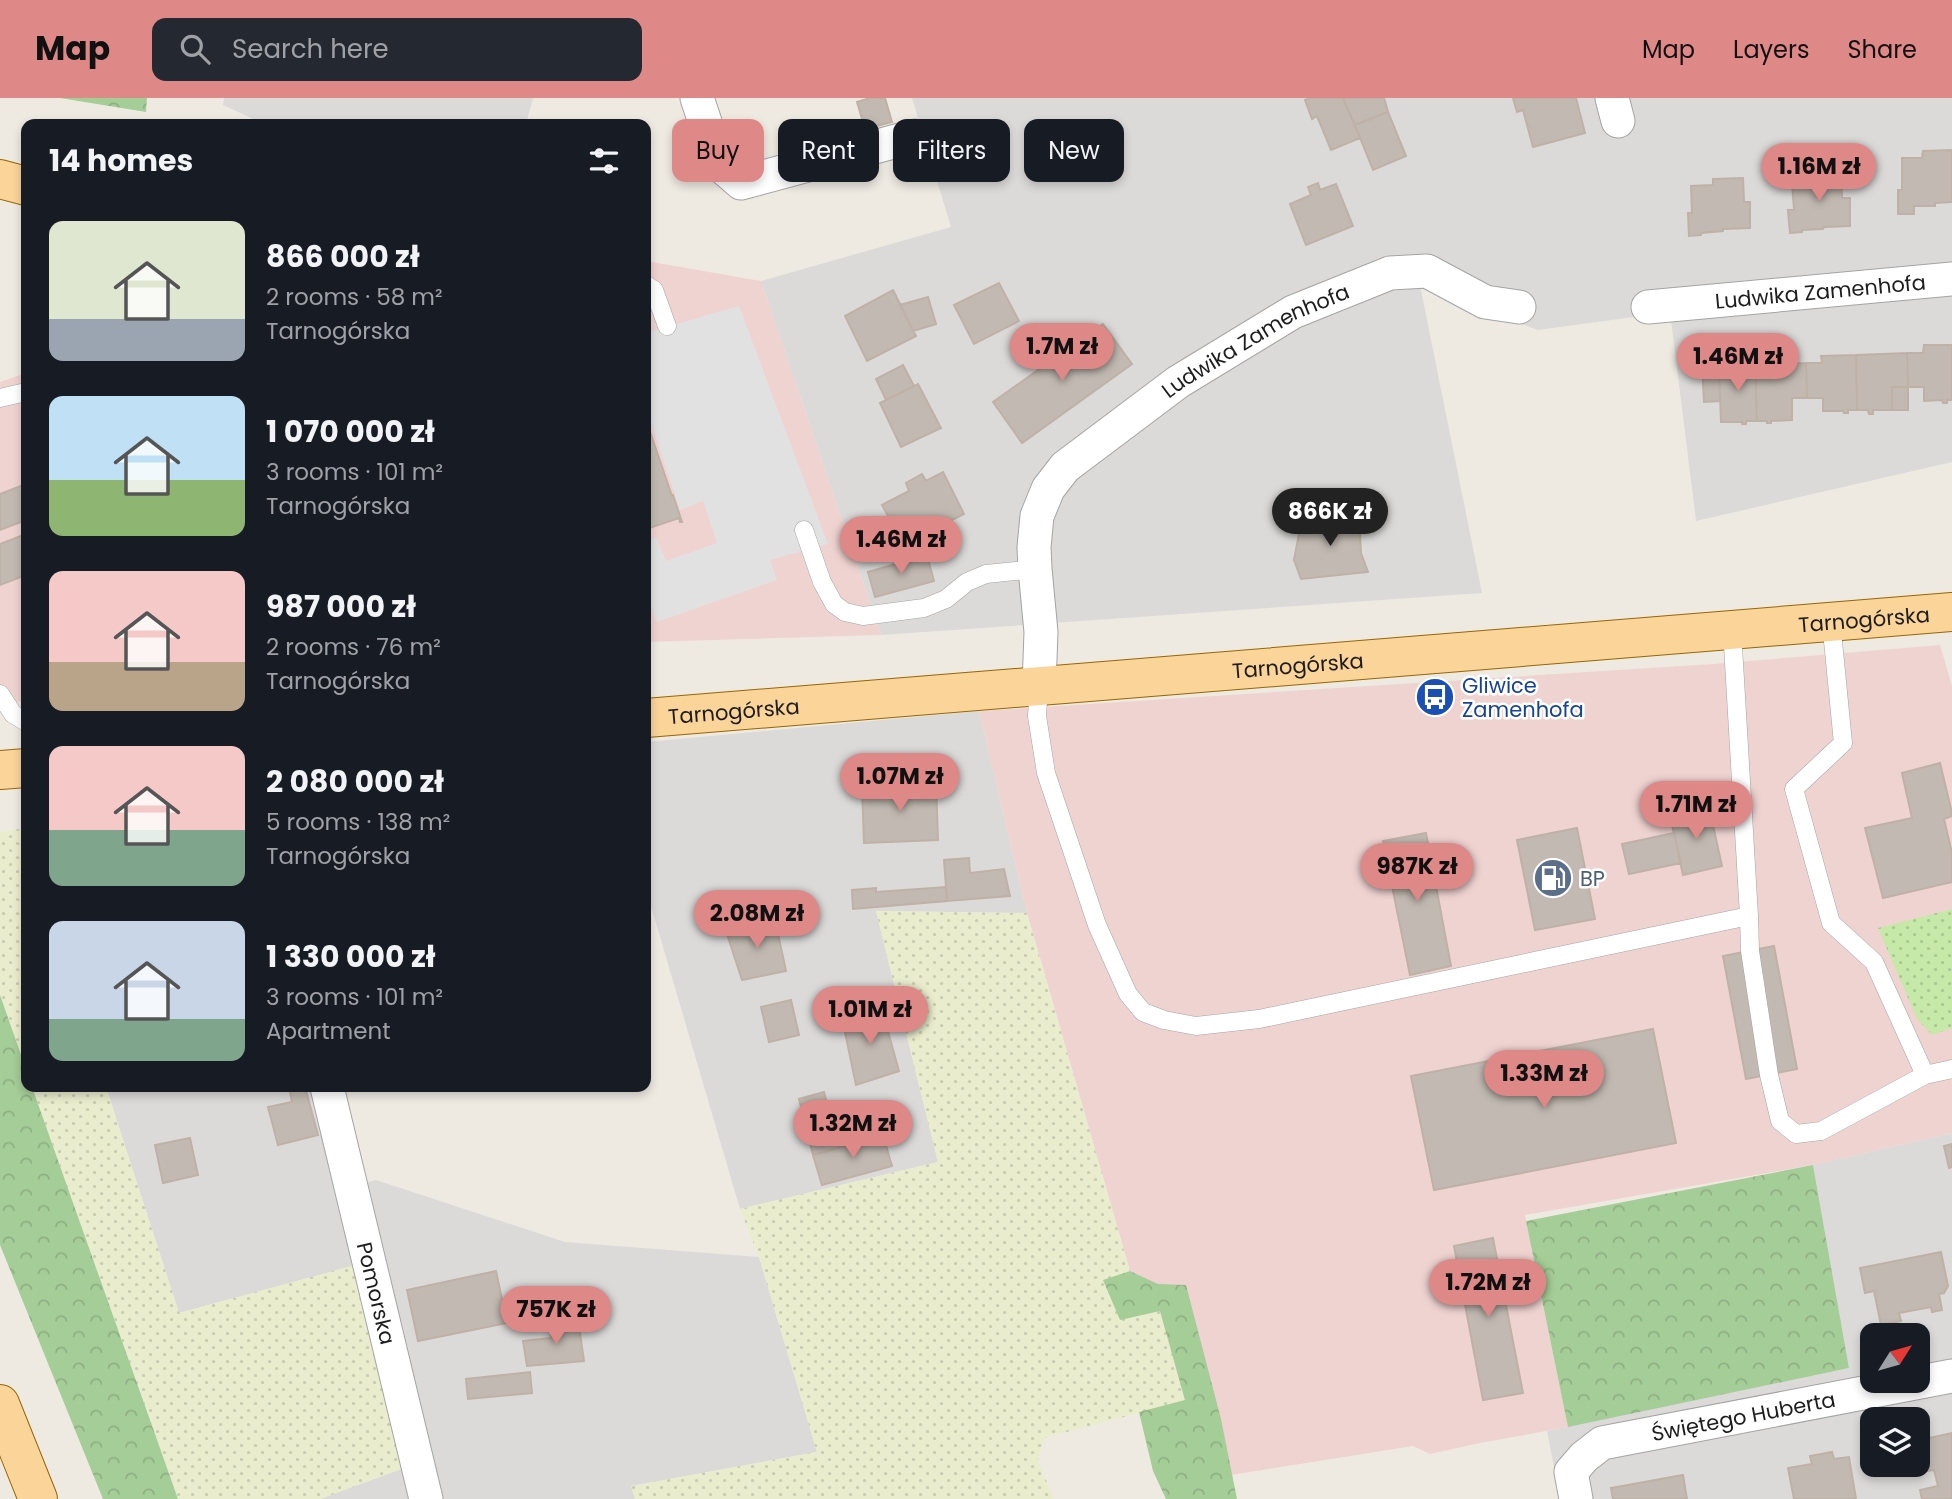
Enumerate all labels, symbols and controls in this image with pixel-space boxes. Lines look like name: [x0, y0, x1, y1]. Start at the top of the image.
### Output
search box: [152, 18, 642, 81]
text: Map: [35, 25, 110, 72]
icon: search: [176, 30, 214, 68]
text: Search here: [232, 31, 389, 67]
text: Map: [1642, 33, 1695, 66]
text: Layers: [1733, 33, 1809, 66]
text: Share: [1847, 33, 1917, 66]
chip: Buy: [672, 119, 764, 182]
chip: Rent: [778, 119, 879, 182]
chip: Filters: [893, 119, 1010, 182]
chip: New: [1024, 119, 1124, 182]
text: 14 homes: [49, 139, 193, 182]
icon: filters: [585, 142, 623, 180]
pin: 1.16M zł: [1747, 144, 1891, 203]
text: 1.16M zł: [1777, 150, 1861, 182]
text: 866 000 zł: [266, 235, 420, 278]
icon: home: [105, 249, 189, 333]
street label: Ludwika Zamenhofa: [1714, 267, 1927, 315]
street label: Ludwika Zamenhofa: [1155, 276, 1353, 404]
text: 2 rooms · 58 m²: [266, 281, 443, 313]
text: Tarnogórska: [266, 315, 410, 347]
pin: 1.7M zł: [997, 324, 1127, 383]
text: 1.7M zł: [1026, 330, 1098, 362]
pin: 1.46M zł: [1666, 334, 1810, 393]
text: 1.46M zł: [1693, 340, 1783, 372]
text: 1 070 000 zł: [266, 410, 435, 453]
icon: home: [105, 424, 189, 508]
text: 3 rooms · 101 m²: [266, 456, 443, 488]
pin: 866K zł: [1265, 489, 1395, 548]
text: Tarnogórska: [266, 490, 410, 522]
text: 866K zł: [1288, 495, 1372, 527]
pin: 1.46M zł: [829, 517, 973, 576]
text: 1.46M zł: [856, 523, 946, 555]
text: 987 000 zł: [266, 585, 416, 628]
icon: home: [105, 599, 189, 683]
street label: Tarnogórska: [1797, 599, 1931, 639]
text: 2 rooms · 76 m²: [266, 631, 441, 663]
street label: Tarnogórska: [1231, 645, 1365, 685]
text: Tarnogórska: [266, 665, 410, 697]
place label: Gliwice Zamenhofa: [1462, 671, 1584, 724]
bus stop icon: Gliwice Zamenhofa: [1414, 676, 1456, 718]
street label: Tarnogórska: [667, 691, 801, 731]
pin: 1.07M zł: [828, 754, 972, 813]
text: 2 080 000 zł: [266, 760, 444, 803]
text: 1.07M zł: [856, 760, 944, 792]
icon: home: [105, 774, 189, 858]
pin: 1.71M zł: [1624, 782, 1768, 841]
text: 1.71M zł: [1656, 788, 1736, 820]
text: 5 rooms · 138 m²: [266, 806, 450, 838]
text: Tarnogórska: [266, 840, 410, 872]
pin: 987K zł: [1352, 844, 1482, 903]
text: 987K zł: [1376, 850, 1458, 882]
fuel station icon: BP: [1532, 857, 1574, 899]
place label: BP: [1580, 864, 1605, 893]
pin: 2.08M zł: [685, 890, 829, 950]
text: 2.08M zł: [710, 897, 804, 929]
text: 1 330 000 zł: [266, 935, 435, 978]
icon: home: [105, 949, 189, 1033]
text: 3 rooms · 101 m²: [266, 981, 443, 1013]
pin: 1.01M zł: [798, 986, 942, 1046]
text: 1.01M zł: [828, 993, 912, 1025]
text: Apartment: [266, 1015, 391, 1047]
pin: 1.33M zł: [1472, 1051, 1616, 1110]
text: 1.33M zł: [1500, 1057, 1588, 1089]
pin: 1.32M zł: [781, 1100, 925, 1160]
text: 1.32M zł: [810, 1107, 896, 1139]
street label: Pomorska: [350, 1239, 403, 1347]
pin: 1.72M zł: [1416, 1260, 1560, 1319]
text: 1.72M zł: [1445, 1266, 1531, 1298]
pin: 757K zł: [491, 1286, 621, 1346]
text: 757K zł: [516, 1293, 596, 1325]
north arrow: [1860, 1323, 1930, 1393]
map controls: [1860, 1323, 1930, 1477]
street label: Świętego Huberta: [1649, 1384, 1838, 1448]
button: layers: [1860, 1407, 1930, 1477]

